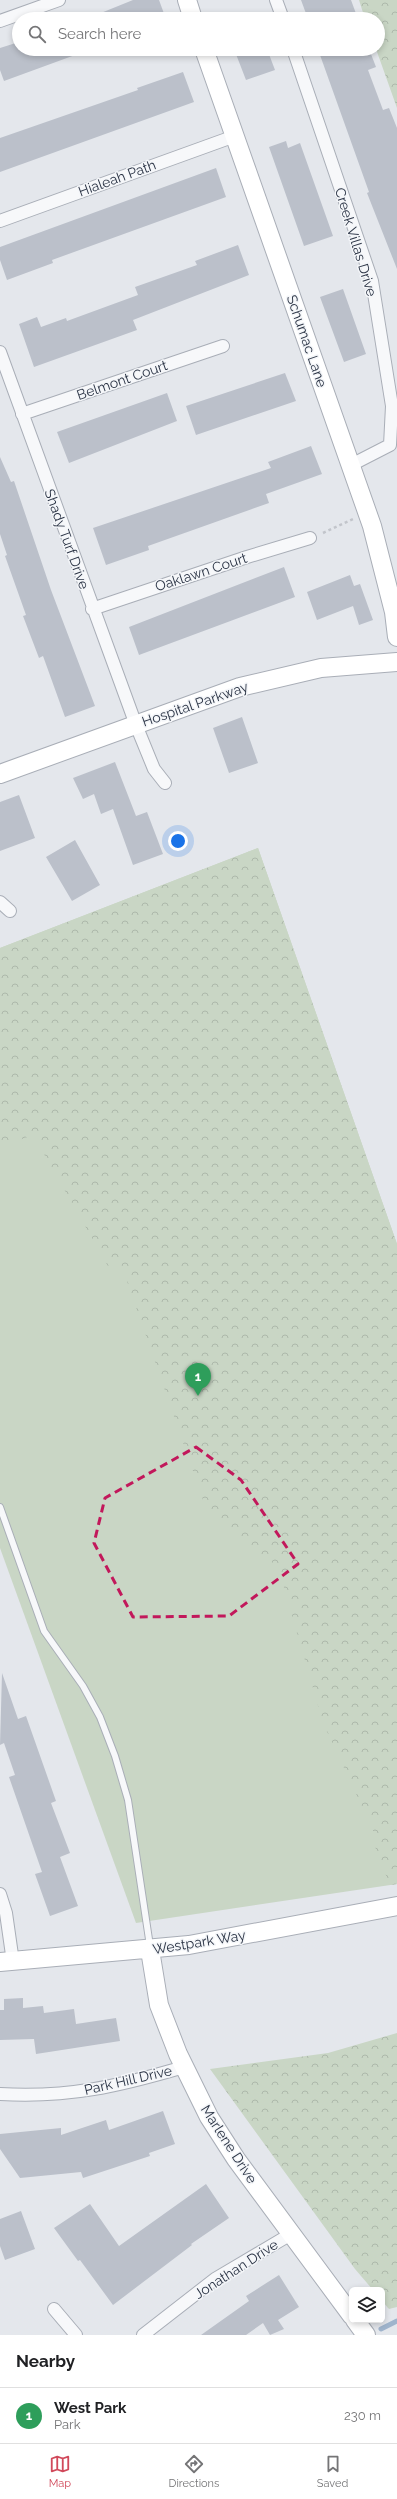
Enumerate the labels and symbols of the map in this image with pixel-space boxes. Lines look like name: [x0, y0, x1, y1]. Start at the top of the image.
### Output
street label: Hialeah Path: [76, 157, 158, 199]
street label: Creek Villas Drive: [332, 186, 380, 298]
street label: Schumac Lane: [284, 293, 330, 389]
street label: Belmont Court: [75, 357, 170, 403]
street label: Shady Turf Drive: [41, 487, 93, 591]
street label: Oaklawn Court: [153, 550, 249, 594]
street label: Hospital Parkway: [140, 678, 250, 730]
your location: [168, 831, 188, 851]
pin: 1: [185, 1363, 211, 1396]
street label: Westpark Way: [151, 1927, 247, 1957]
street label: Park Hill Drive: [82, 2062, 174, 2098]
street label: Marlene Drive: [198, 2102, 260, 2186]
street label: Jonathan Drive: [191, 2236, 281, 2302]

